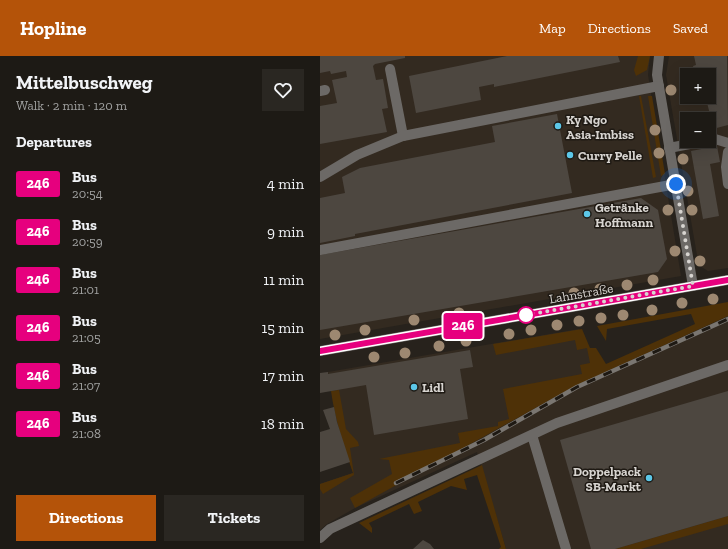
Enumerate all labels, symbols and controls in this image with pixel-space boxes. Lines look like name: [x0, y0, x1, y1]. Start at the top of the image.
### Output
text: Hopline: [20, 17, 86, 40]
text: Map: [539, 20, 566, 37]
text: Directions: [588, 20, 651, 37]
text: Saved: [673, 20, 708, 37]
map controls: [680, 68, 716, 148]
button: +: [680, 68, 716, 104]
button: heart: [262, 69, 304, 111]
text: Mittelbuschweg: [16, 71, 152, 94]
text: Walk · 2 min · 120 m: [16, 98, 127, 113]
place label: Ky Ngo Asia-Imbiss: [566, 112, 634, 142]
button: −: [680, 112, 716, 148]
marker: Ky Ngo Asia-Imbiss: [553, 121, 563, 131]
text: Departures: [16, 133, 92, 151]
place label: Curry Pelle: [578, 148, 643, 163]
marker: Curry Pelle: [565, 150, 575, 160]
text: Bus: [72, 168, 97, 186]
your location: [666, 174, 686, 194]
text: 246: [26, 175, 50, 192]
text: 4 min: [267, 175, 304, 193]
text: 20:54: [72, 186, 103, 201]
place label: Getränke Hoffmann: [595, 200, 654, 230]
marker: Getränke Hoffmann: [582, 209, 592, 219]
text: Bus: [72, 216, 97, 234]
text: 246: [26, 223, 50, 240]
text: 9 min: [267, 223, 304, 241]
text: 20:59: [72, 234, 103, 249]
text: Bus: [72, 264, 97, 282]
text: 246: [26, 271, 50, 288]
text: 11 min: [263, 271, 304, 289]
street label: Lahnstraße: [548, 280, 614, 307]
text: 21:01: [72, 282, 99, 297]
unlabelled marker: [517, 306, 535, 324]
text: Bus: [72, 312, 97, 330]
line badge: 246: [440, 313, 486, 339]
text: 246: [451, 317, 475, 334]
text: 246: [26, 319, 50, 336]
text: 15 min: [261, 319, 304, 337]
text: 21:05: [72, 330, 101, 345]
text: Bus: [72, 360, 97, 378]
text: 246: [26, 367, 50, 384]
text: 17 min: [262, 367, 304, 385]
text: 21:07: [72, 378, 100, 393]
place label: Lidl: [422, 380, 445, 395]
marker: Lidl: [409, 382, 419, 392]
text: Bus: [72, 408, 97, 426]
text: 246: [26, 415, 50, 432]
text: 18 min: [261, 415, 304, 433]
text: 21:08: [72, 426, 101, 441]
place label: Doppelpack SB-Markt: [573, 464, 642, 494]
marker: Doppelpack SB-Markt: [644, 473, 654, 483]
button: Directions: [16, 495, 156, 541]
button: Tickets: [164, 495, 304, 541]

